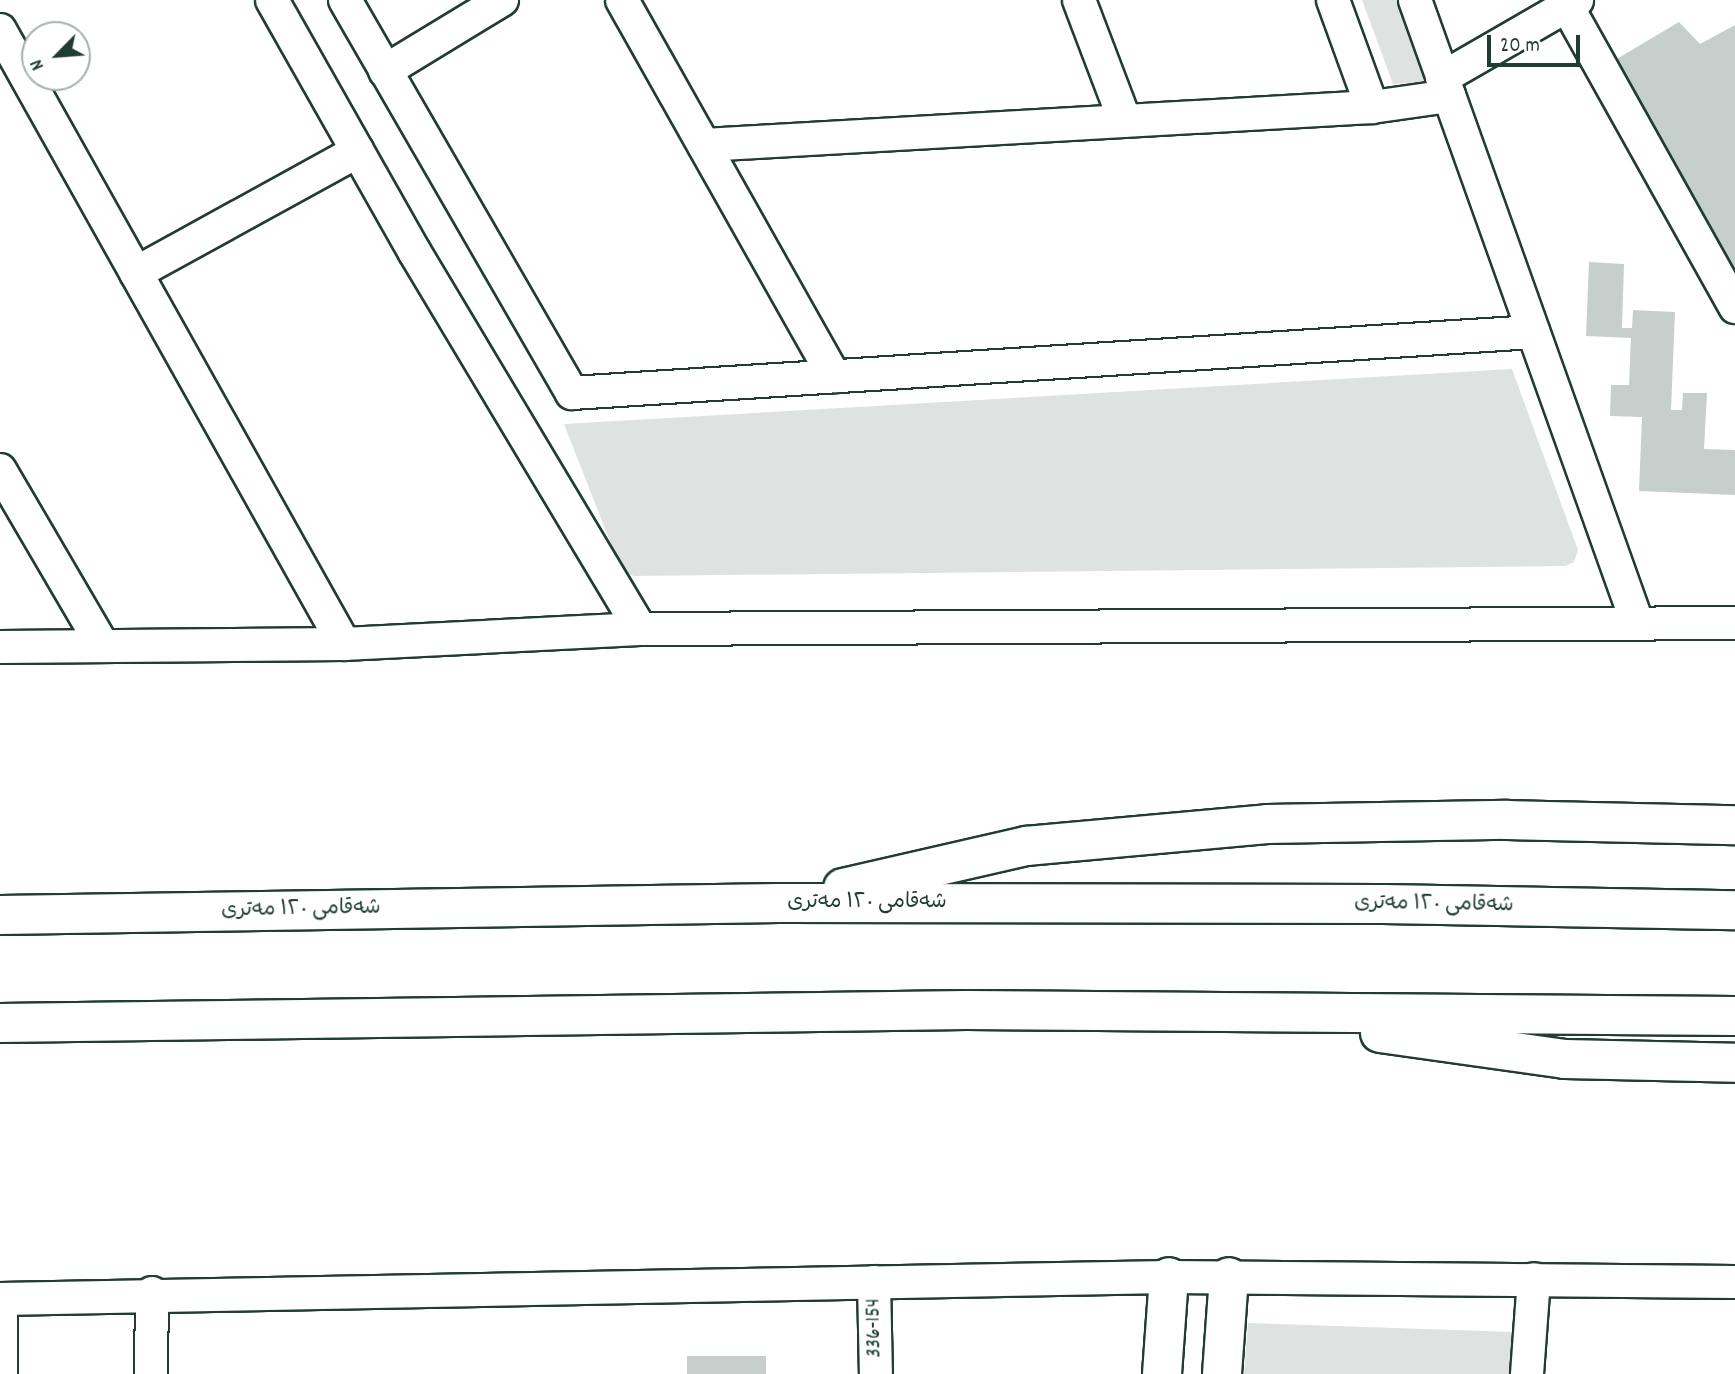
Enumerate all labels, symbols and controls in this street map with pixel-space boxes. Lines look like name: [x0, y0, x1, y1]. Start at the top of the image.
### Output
north arrow: [21, 21, 91, 91]
scale bar: [1490, 21, 1583, 65]
text: 20 m: [1500, 32, 1540, 62]
text: N: [24, 54, 53, 74]
street label: شەقامی ١٢٠ مەتری: [787, 890, 947, 916]
street label: شەقامی ١٢٠ مەتری: [1354, 891, 1514, 919]
street label: شەقامی ١٢٠ مەتری: [221, 896, 381, 924]
street label: 336-154: [862, 1298, 888, 1358]

